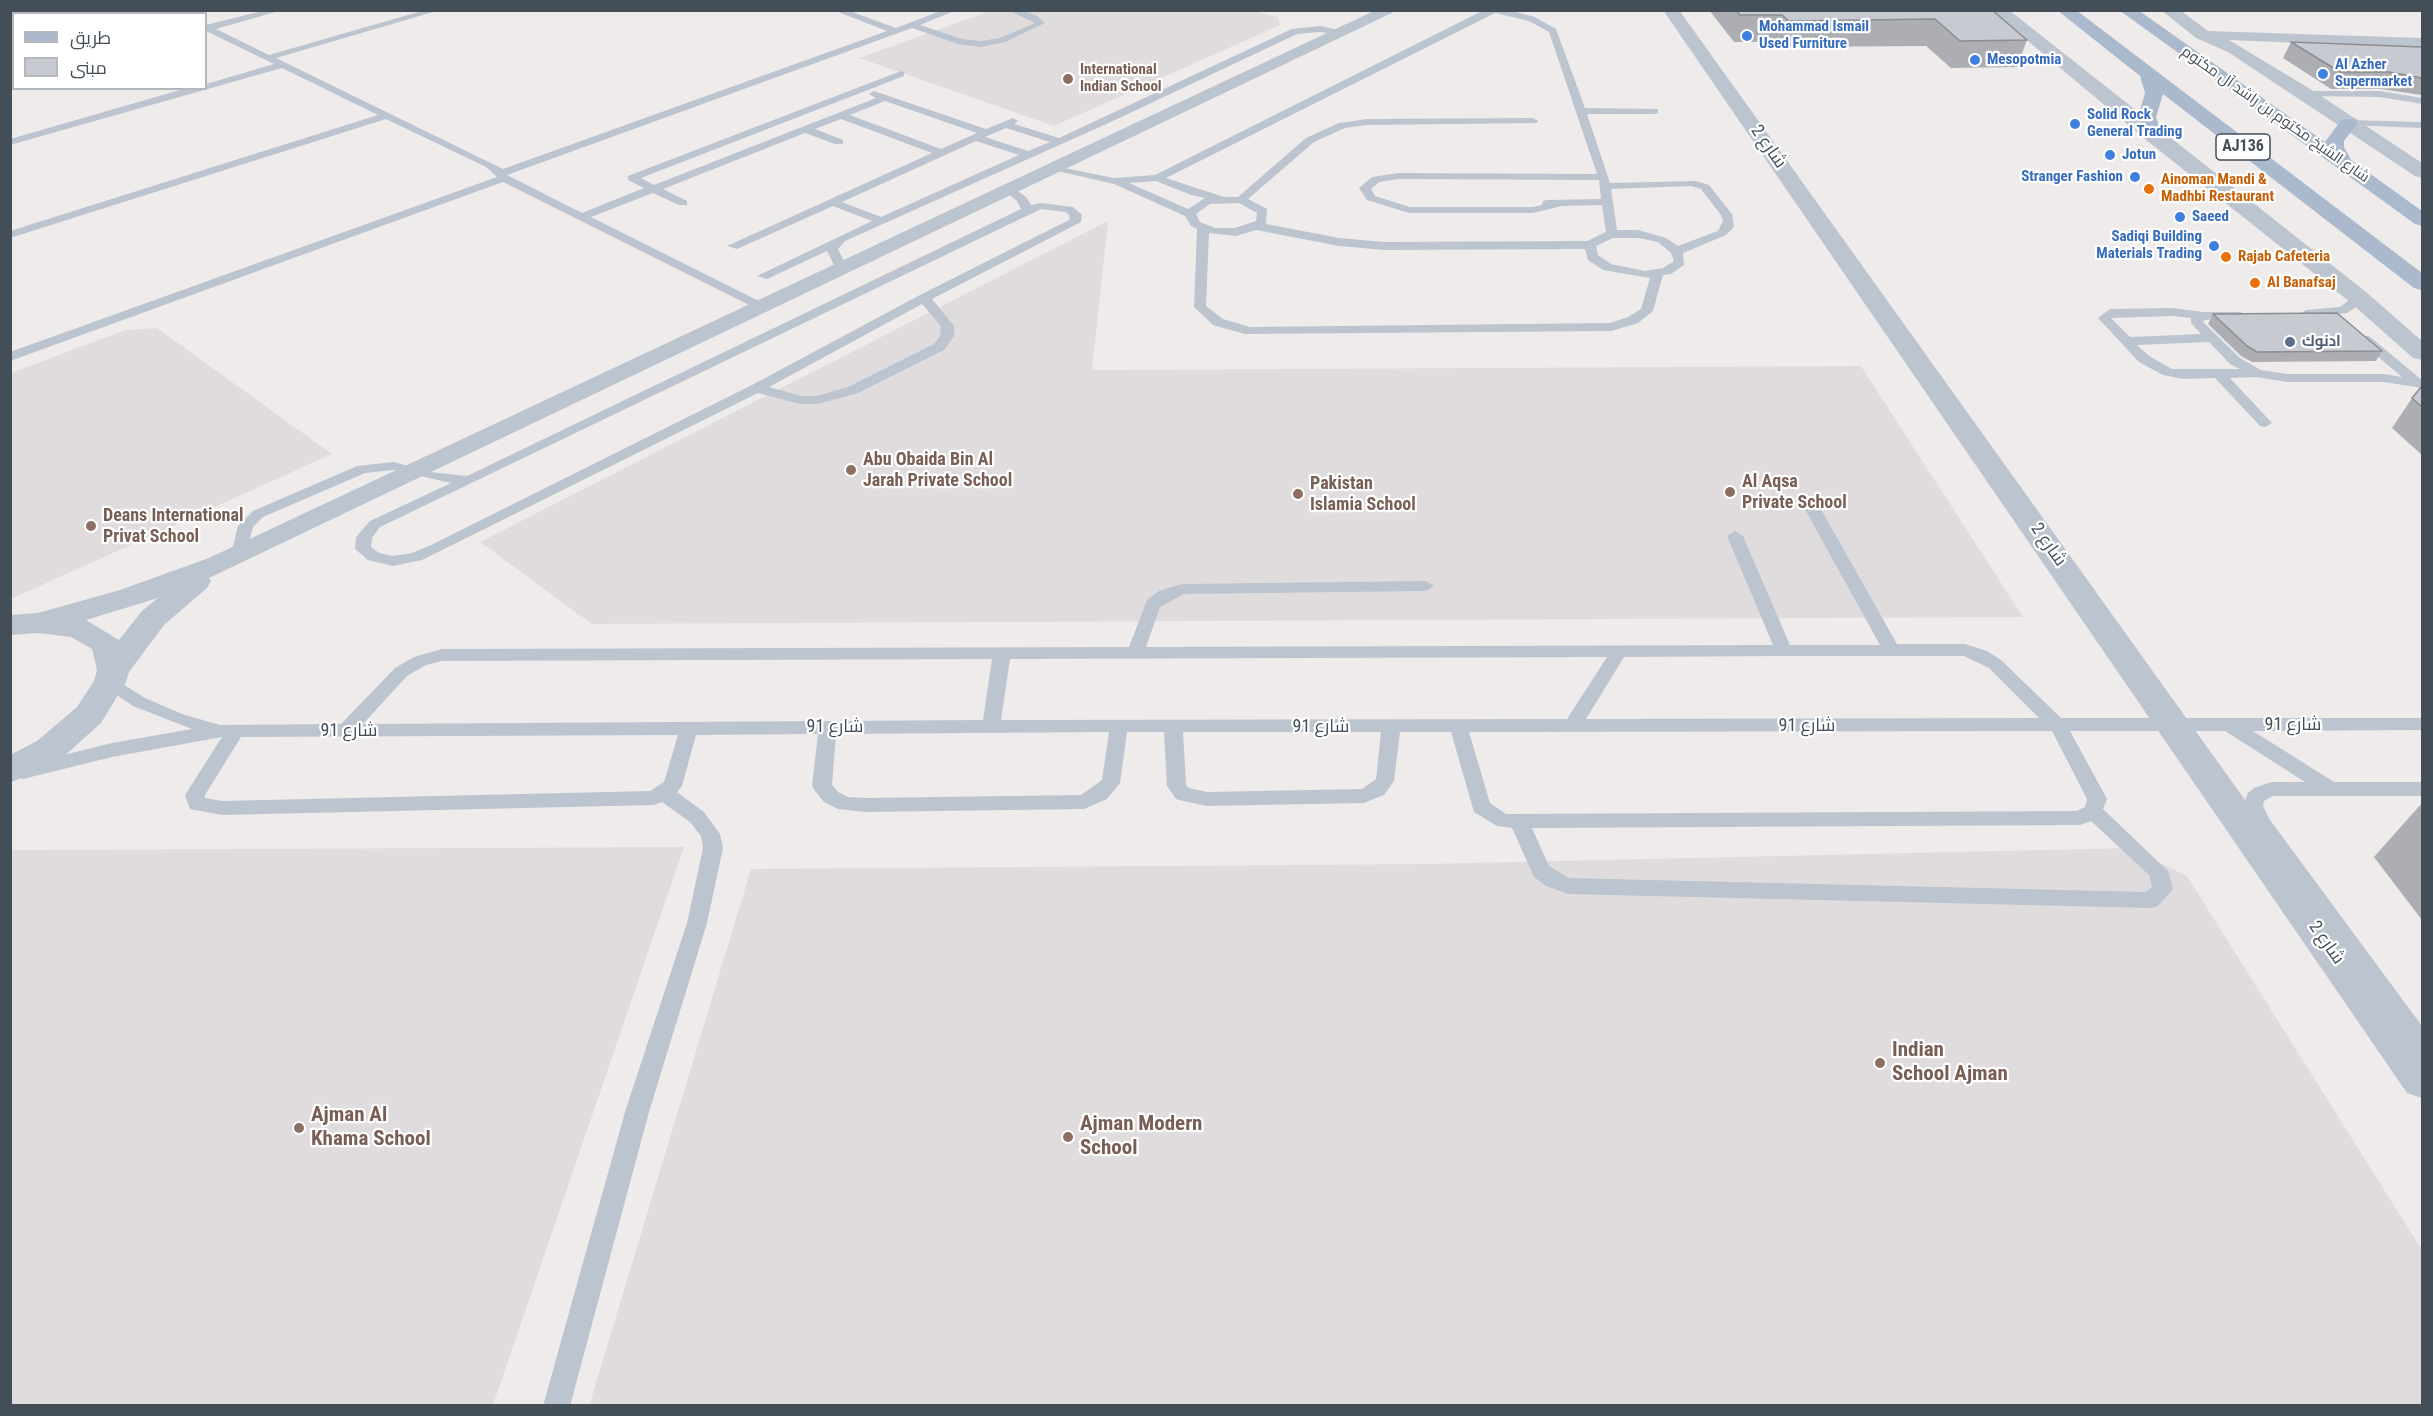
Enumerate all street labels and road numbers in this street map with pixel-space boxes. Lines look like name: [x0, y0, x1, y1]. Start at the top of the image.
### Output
street label: شارع الشيخ مكتوم بن راشد آل مكتوم: [2177, 43, 2373, 187]
street label: شارع 2: [1745, 121, 1791, 173]
road number: AJ136: [2216, 134, 2270, 160]
street label: شارع 2: [2025, 519, 2071, 571]
street label: شارع 91: [2265, 714, 2321, 736]
street label: شارع 91: [1779, 715, 1835, 737]
street label: شارع 91: [807, 716, 863, 738]
street label: شارع 91: [1293, 716, 1349, 738]
street label: شارع 91: [321, 720, 377, 742]
street label: شارع 2: [2303, 917, 2349, 969]

